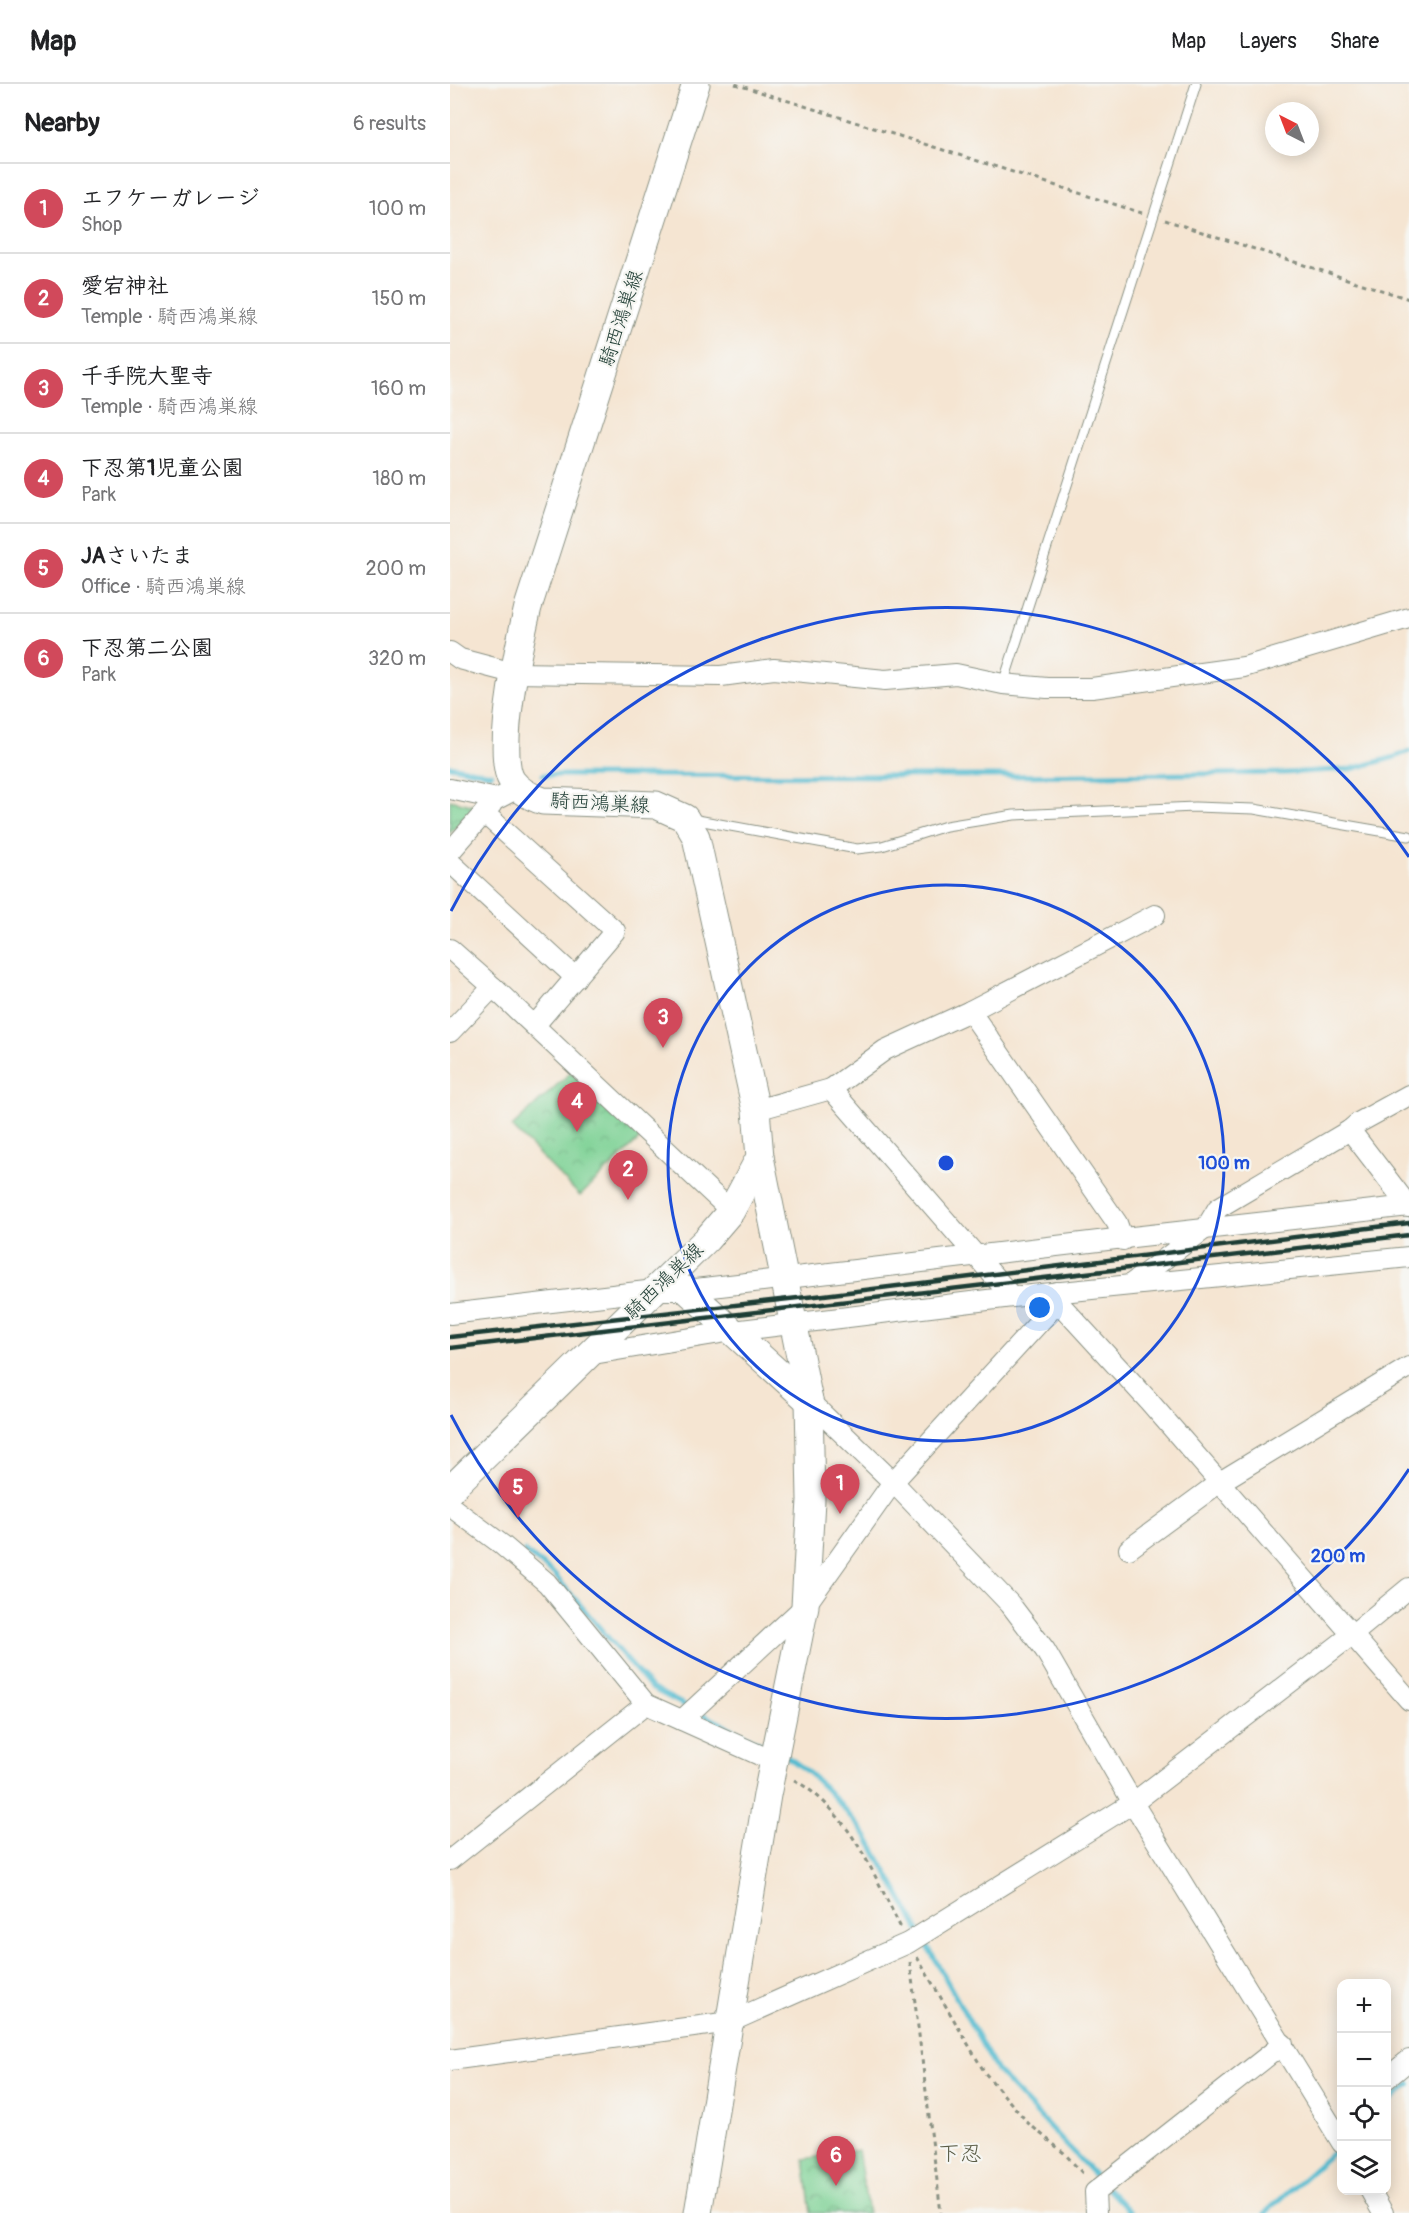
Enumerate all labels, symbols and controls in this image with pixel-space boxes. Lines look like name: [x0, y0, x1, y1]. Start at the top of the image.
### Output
text: Map: [30, 24, 76, 59]
text: Map: [1171, 28, 1206, 55]
text: Layers: [1239, 28, 1297, 55]
text: Share: [1330, 28, 1379, 55]
north arrow: [1265, 102, 1319, 156]
text: Nearby: [24, 107, 100, 139]
text: 6 results: [353, 111, 426, 136]
text: エフケーガレージ: [81, 184, 259, 212]
text: 1: [40, 196, 47, 221]
text: 100 m: [369, 196, 426, 221]
text: Shop: [81, 212, 122, 237]
street label: 騎西鴻巣線: [594, 267, 648, 369]
text: 愛宕神社: [81, 272, 169, 300]
text: 2: [38, 286, 49, 311]
text: 150 m: [372, 286, 426, 311]
text: Temple · 騎西鴻巣線: [81, 304, 258, 329]
text: 千手院大聖寺: [81, 362, 213, 390]
text: 3: [38, 376, 49, 401]
text: 160 m: [371, 376, 426, 401]
text: Temple · 騎西鴻巣線: [81, 394, 258, 419]
text: 下忍第1児童公園: [81, 454, 244, 482]
text: 4: [38, 466, 49, 491]
text: 180 m: [372, 466, 426, 491]
text: Park: [81, 482, 116, 507]
text: JAさいたま: [81, 542, 193, 570]
text: 5: [38, 556, 49, 581]
text: 200 m: [365, 556, 426, 581]
text: Office · 騎西鴻巣線: [81, 574, 246, 599]
text: 下忍第二公園: [81, 634, 213, 662]
text: 6: [38, 646, 49, 671]
text: 320 m: [368, 646, 426, 671]
text: Park: [81, 662, 116, 687]
street label: 騎西鴻巣線: [549, 788, 651, 818]
pin: 3: [644, 998, 682, 1048]
pin: 4: [558, 1082, 596, 1132]
pin: 2: [608, 1150, 648, 1200]
text: 100 m: [1198, 1152, 1250, 1175]
centre of rings: [936, 1153, 956, 1173]
street label: 騎西鴻巣線: [619, 1237, 709, 1325]
your location: [1025, 1293, 1054, 1322]
pin: 1: [820, 1464, 860, 1514]
pin: 5: [498, 1468, 538, 1518]
text: 200 m: [1311, 1545, 1365, 1568]
map controls: [1337, 1979, 1391, 2195]
button: +: [1337, 1979, 1391, 2033]
button: −: [1337, 2033, 1391, 2087]
button: locate: [1337, 2087, 1391, 2141]
pin: 6: [816, 2136, 856, 2186]
district label: 下忍: [938, 2140, 982, 2168]
button: layers: [1337, 2141, 1391, 2195]

